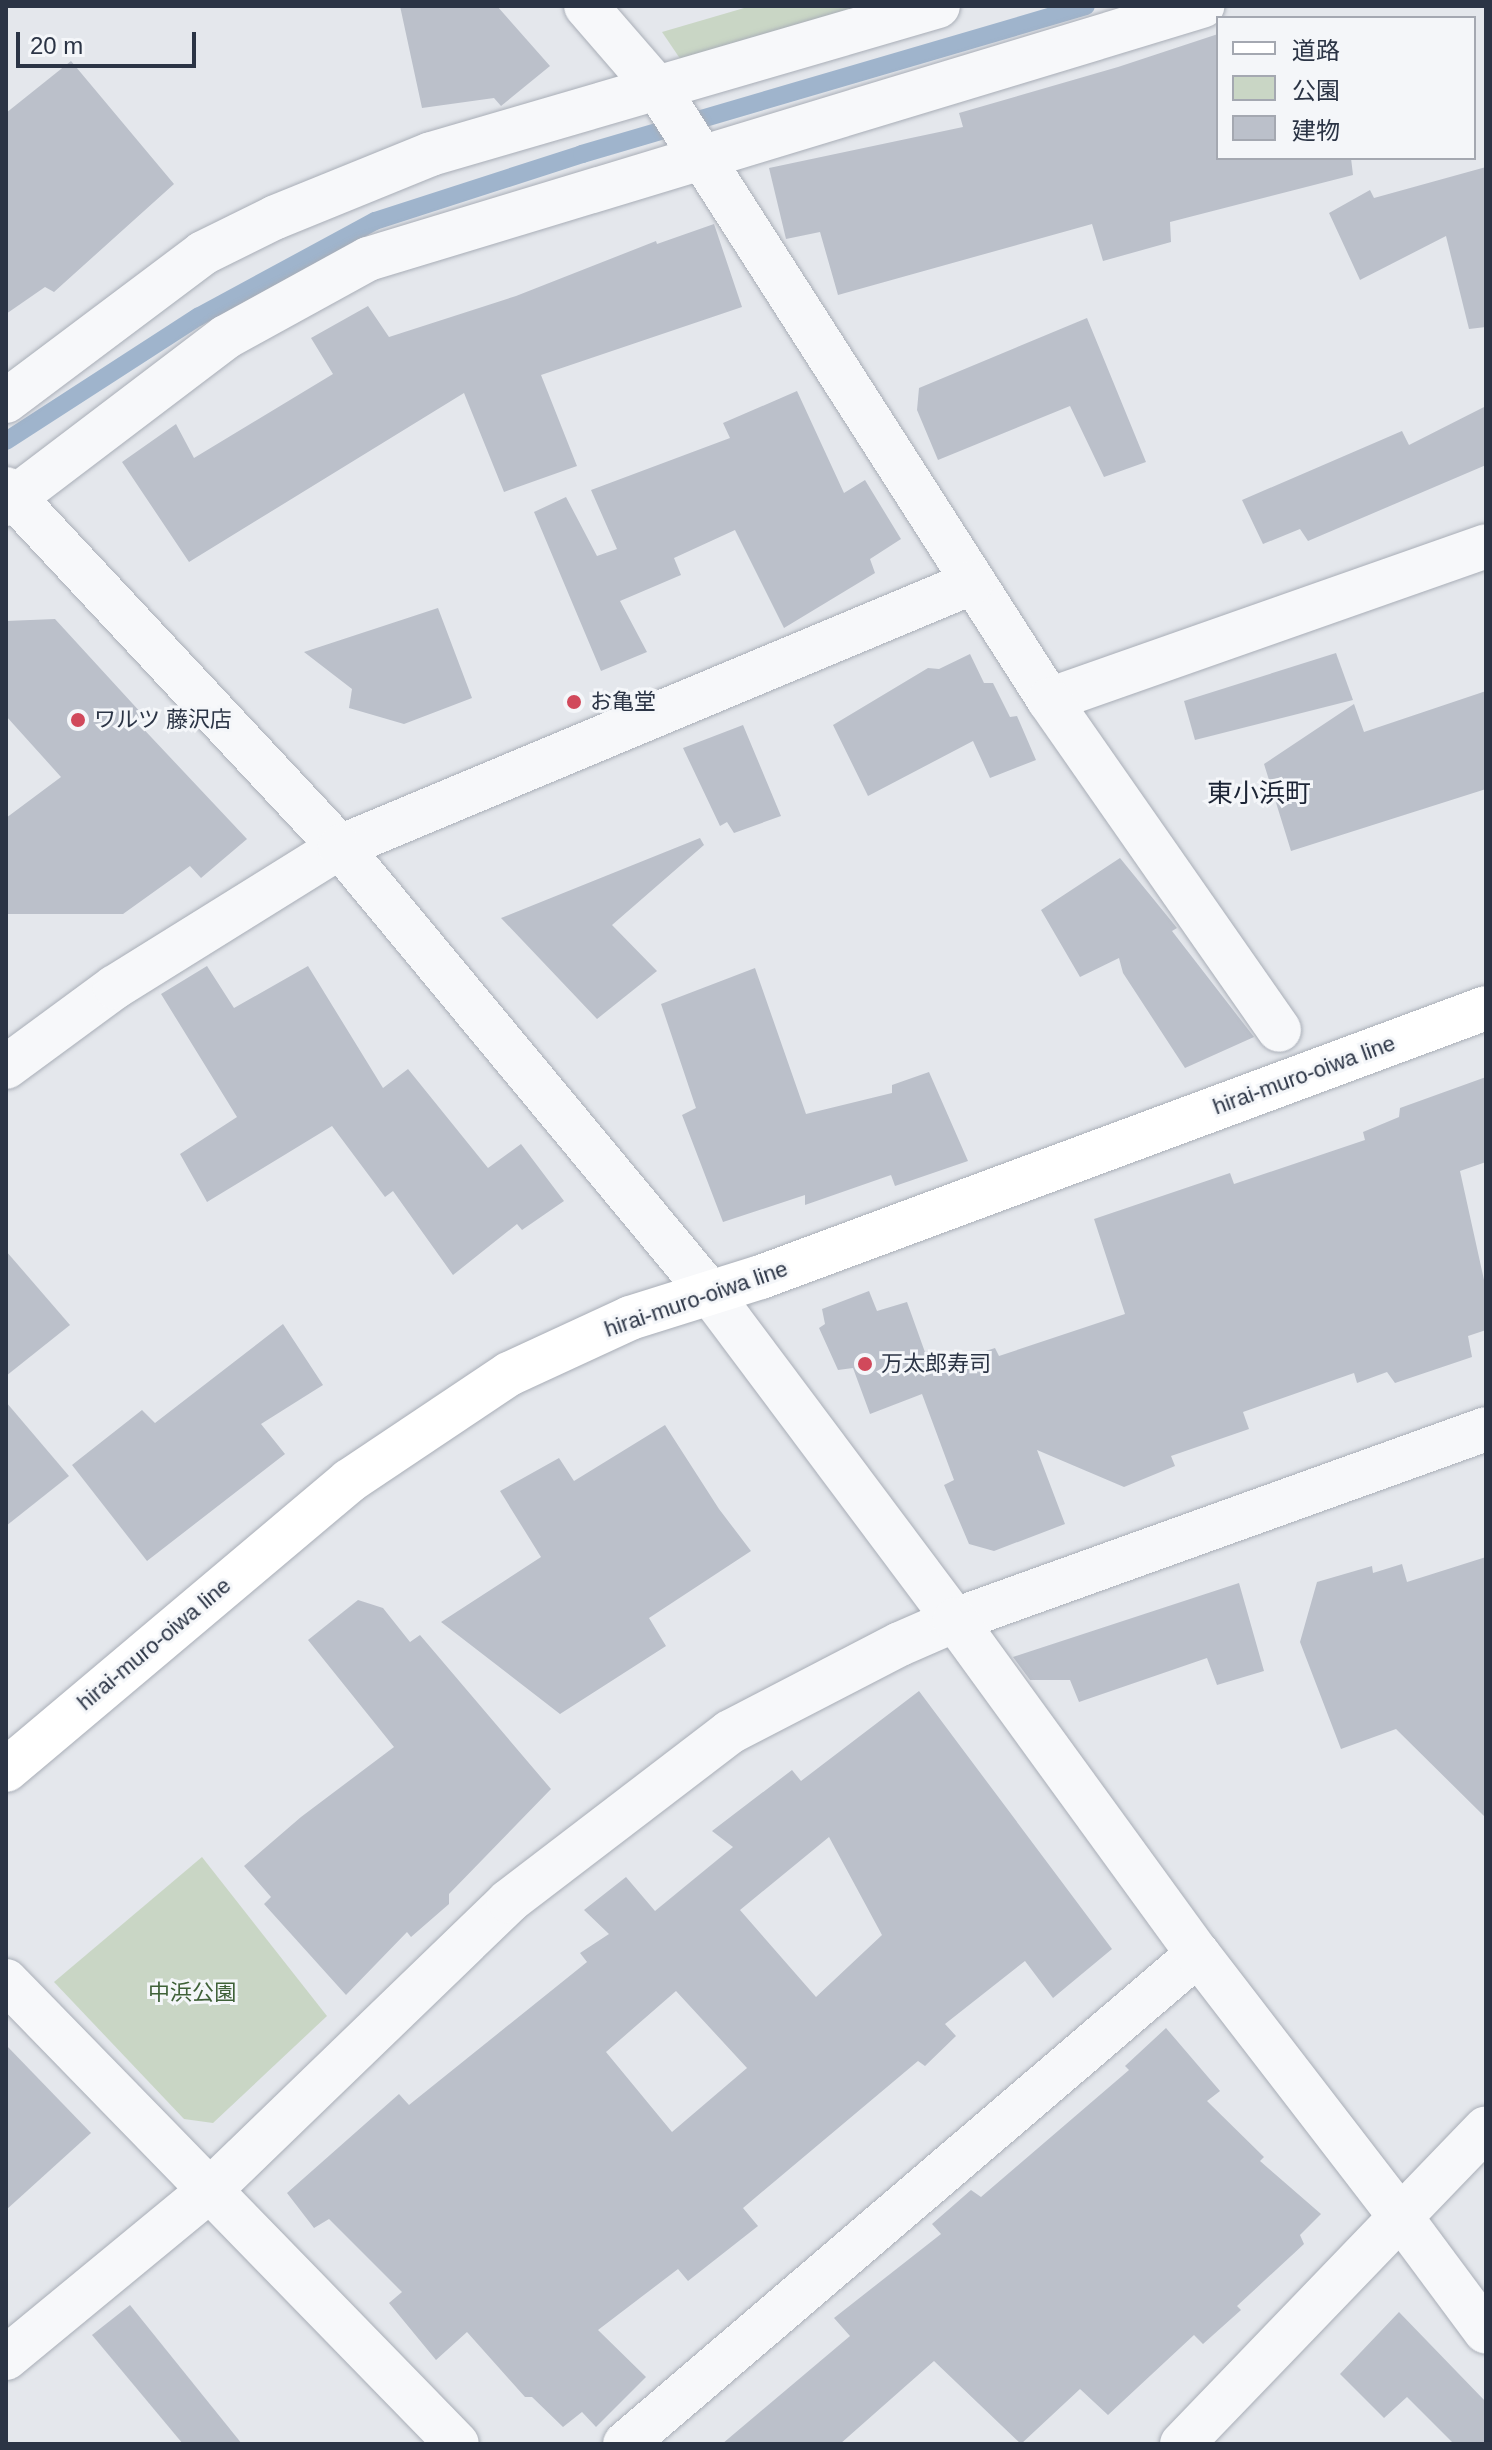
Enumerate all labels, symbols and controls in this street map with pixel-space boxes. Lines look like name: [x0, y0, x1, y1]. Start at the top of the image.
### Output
scale bar: [20, 16, 200, 66]
legend: [1216, 16, 1476, 160]
text: 20 m: [30, 32, 83, 59]
text: 道路: [1292, 37, 1340, 64]
text: 公園: [1292, 77, 1340, 104]
text: 建物: [1292, 117, 1340, 144]
place label: お亀堂: [590, 689, 656, 715]
marker: お亀堂: [565, 693, 583, 711]
place label: ワルツ 藤沢店: [94, 707, 232, 733]
marker: ワルツ 藤沢店: [69, 711, 87, 729]
district label: 東小浜町: [1207, 778, 1311, 810]
street label: hirai-muro-oiwa line: [1209, 1030, 1399, 1120]
street label: hirai-muro-oiwa line: [601, 1255, 791, 1343]
place label: 万太郎寿司: [881, 1351, 991, 1377]
marker: 万太郎寿司: [856, 1355, 874, 1373]
street label: hirai-muro-oiwa line: [72, 1572, 236, 1716]
park label: 中浜公園: [148, 1980, 236, 2006]

